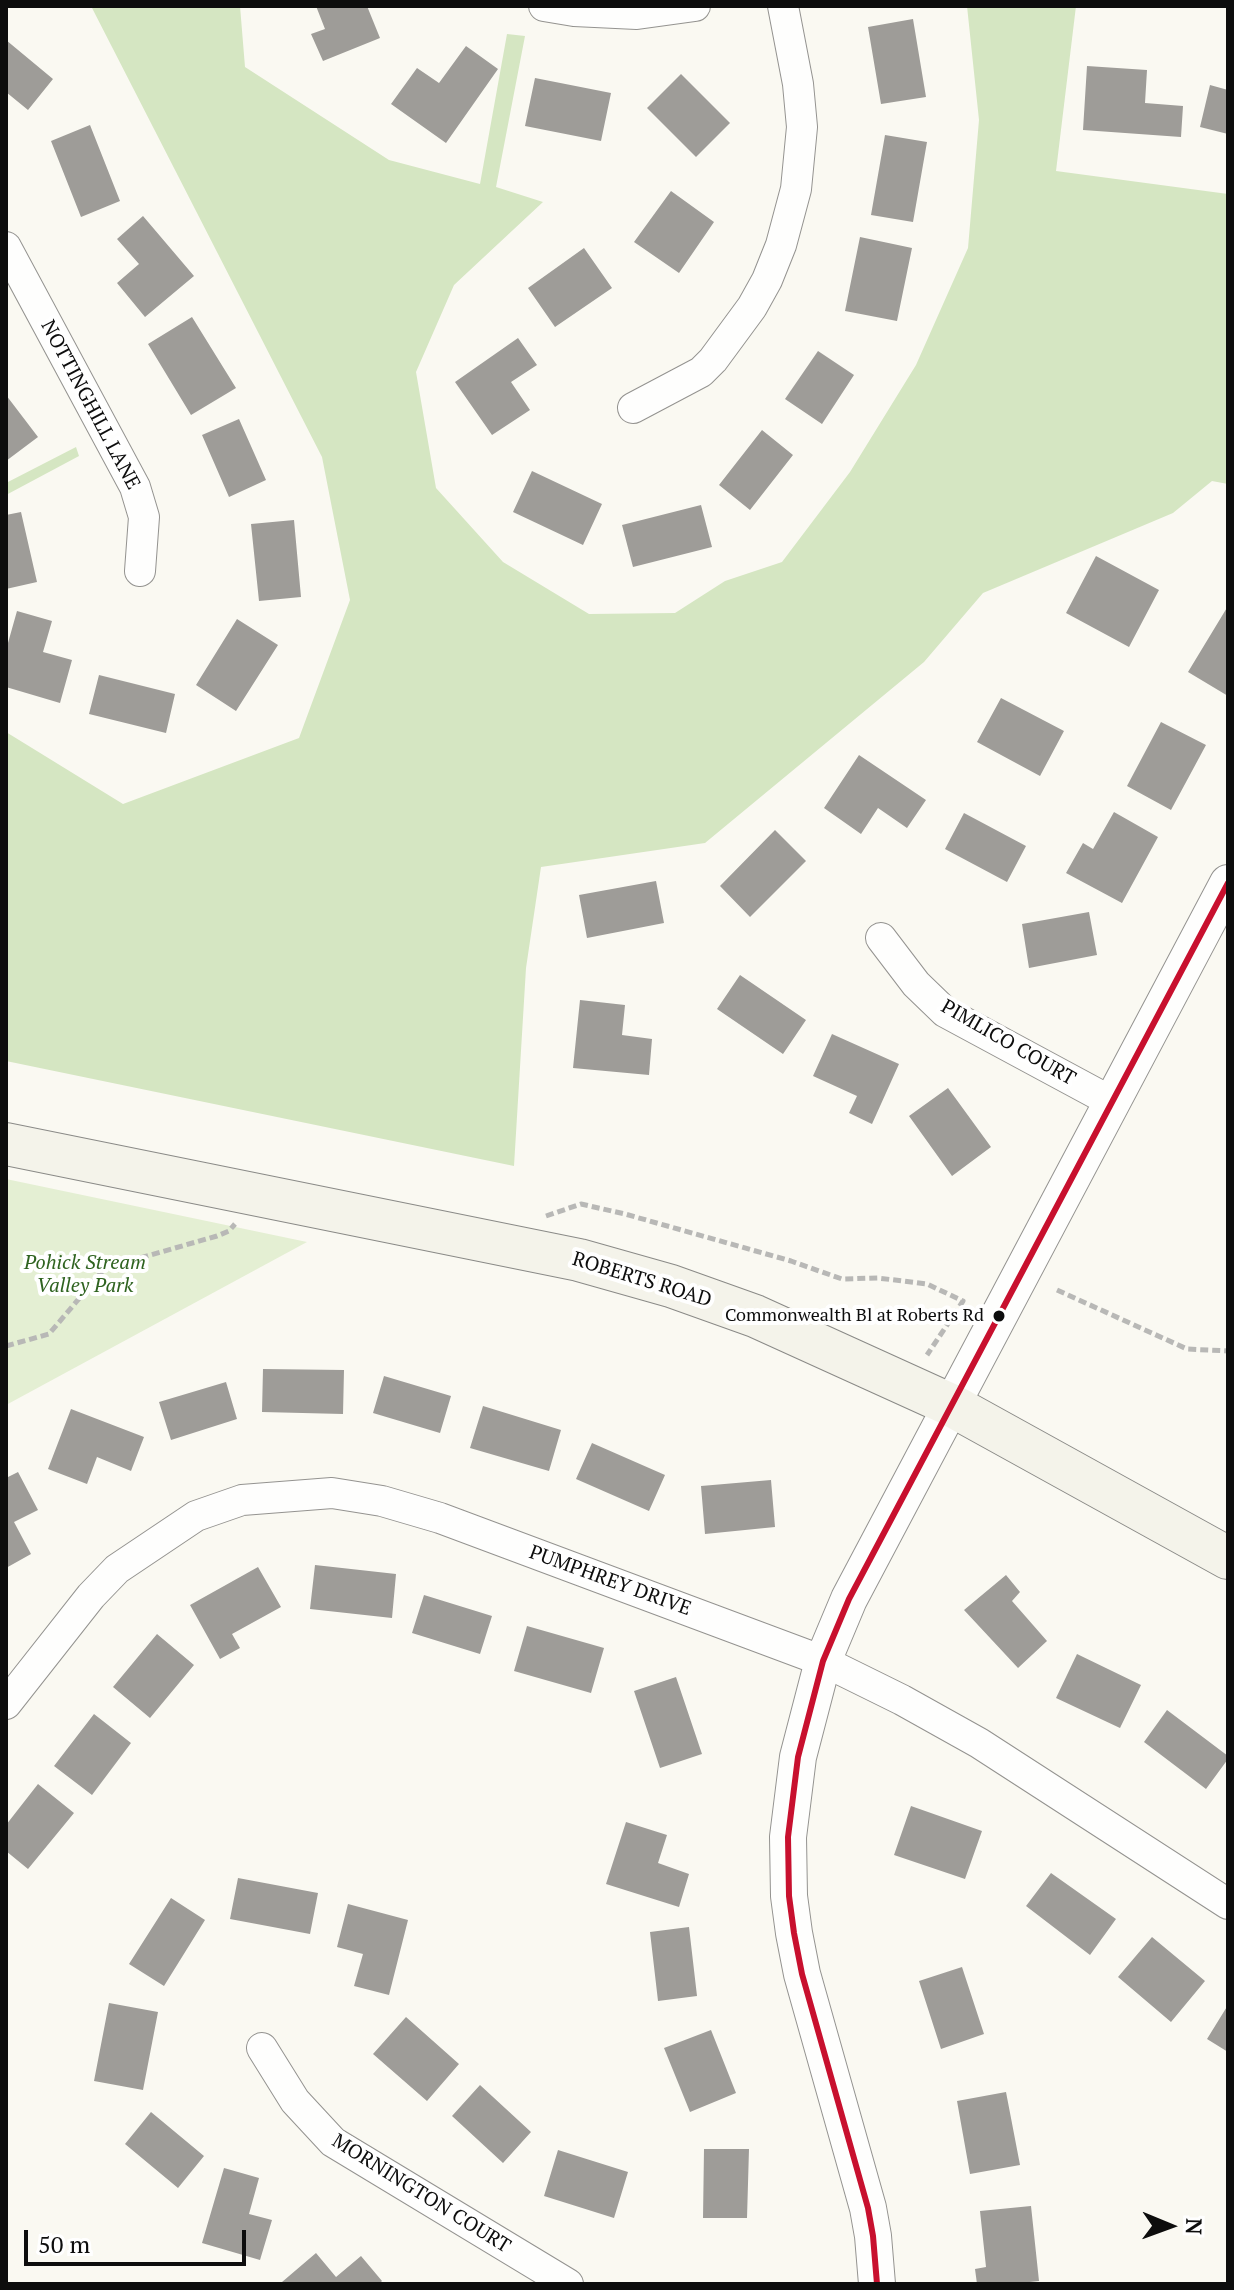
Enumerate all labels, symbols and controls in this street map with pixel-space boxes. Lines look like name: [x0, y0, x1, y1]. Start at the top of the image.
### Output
street label: NOTTINGHILL LANE: [35, 316, 145, 494]
street label: PIMLICO COURT: [937, 995, 1079, 1091]
street label: ROBERTS ROAD: [570, 1247, 714, 1313]
park label: Pohick Stream Valley Park: [24, 1251, 146, 1298]
place label: Commonwealth Bl at Roberts Rd: [725, 1305, 984, 1327]
marker: Commonwealth Bl at Roberts Rd: [991, 1308, 1007, 1324]
street label: PUMPHREY DRIVE: [526, 1541, 694, 1621]
street label: MORNINGTON COURT: [327, 2129, 515, 2259]
north arrow: [1130, 2186, 1210, 2266]
scale bar: [28, 2214, 250, 2264]
text: N: [1180, 2218, 1209, 2235]
text: 50 m: [38, 2228, 90, 2260]

